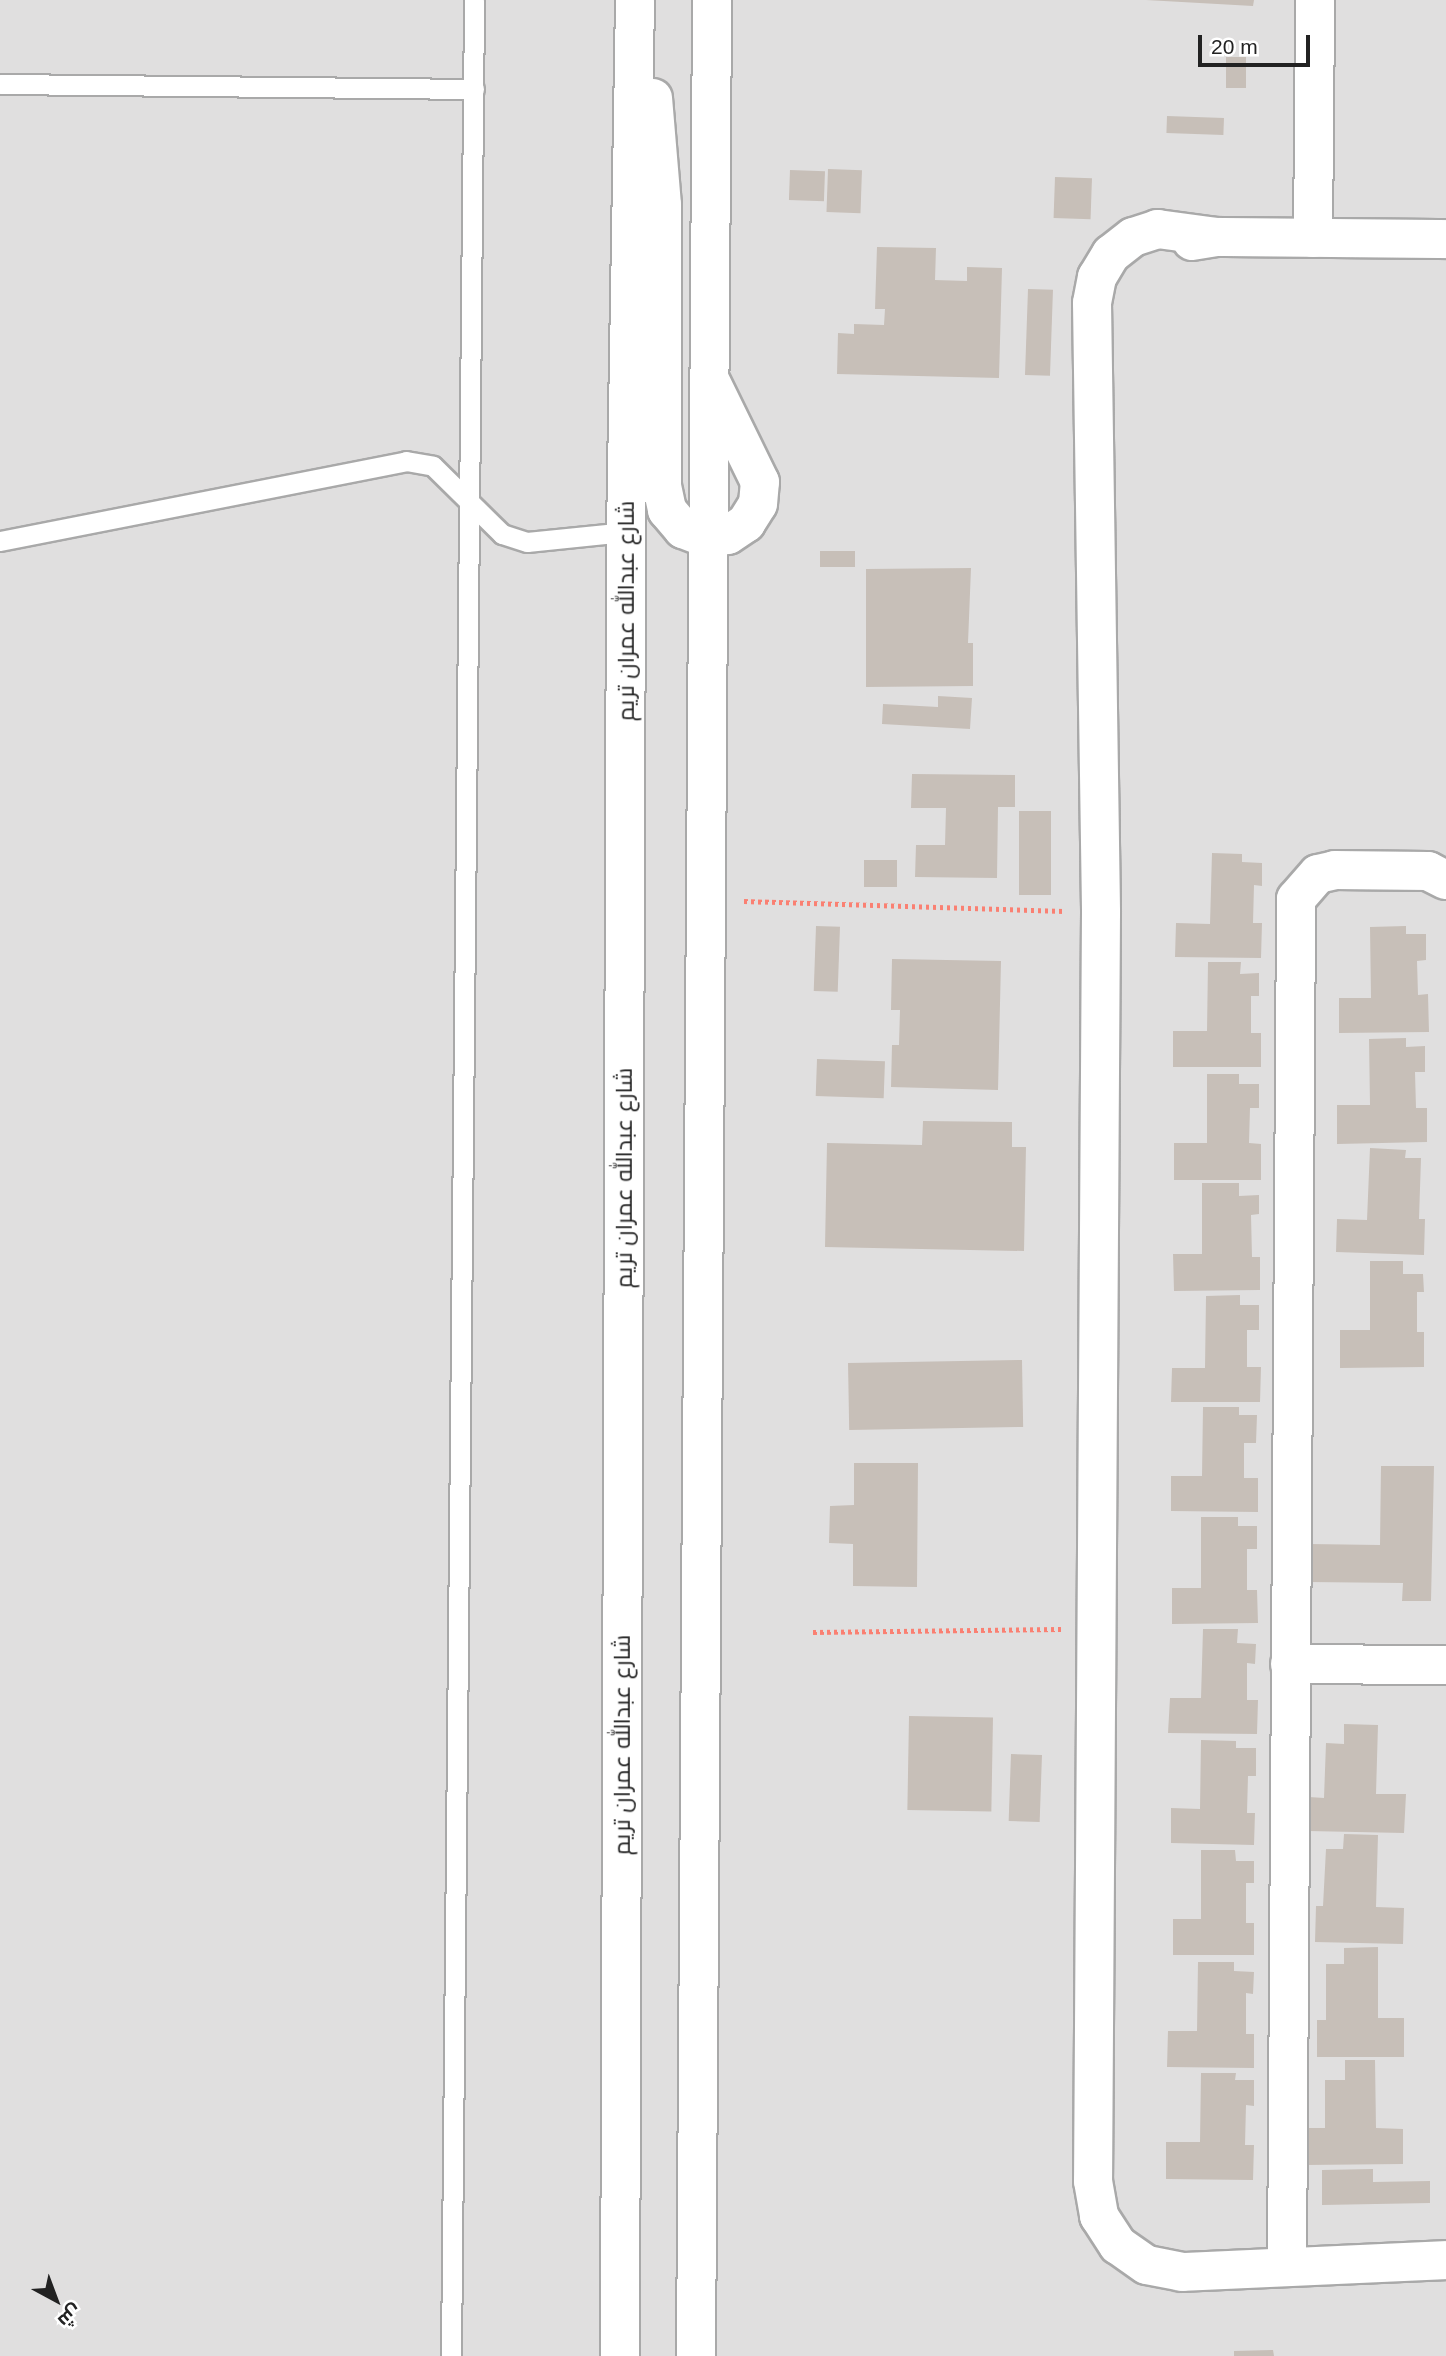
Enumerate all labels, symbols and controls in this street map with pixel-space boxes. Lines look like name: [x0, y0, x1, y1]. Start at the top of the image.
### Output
scale bar: [1201, 21, 1313, 65]
text: 20 m: [1211, 35, 1258, 58]
street label: شارع عبدالله عمران تريم: [612, 501, 640, 721]
street label: شارع عبدالله عمران تريم: [610, 1068, 638, 1288]
street label: شارع عبدالله عمران تريم: [608, 1635, 636, 1855]
north arrow: [21, 2265, 91, 2335]
text: ش: [54, 2300, 86, 2332]

